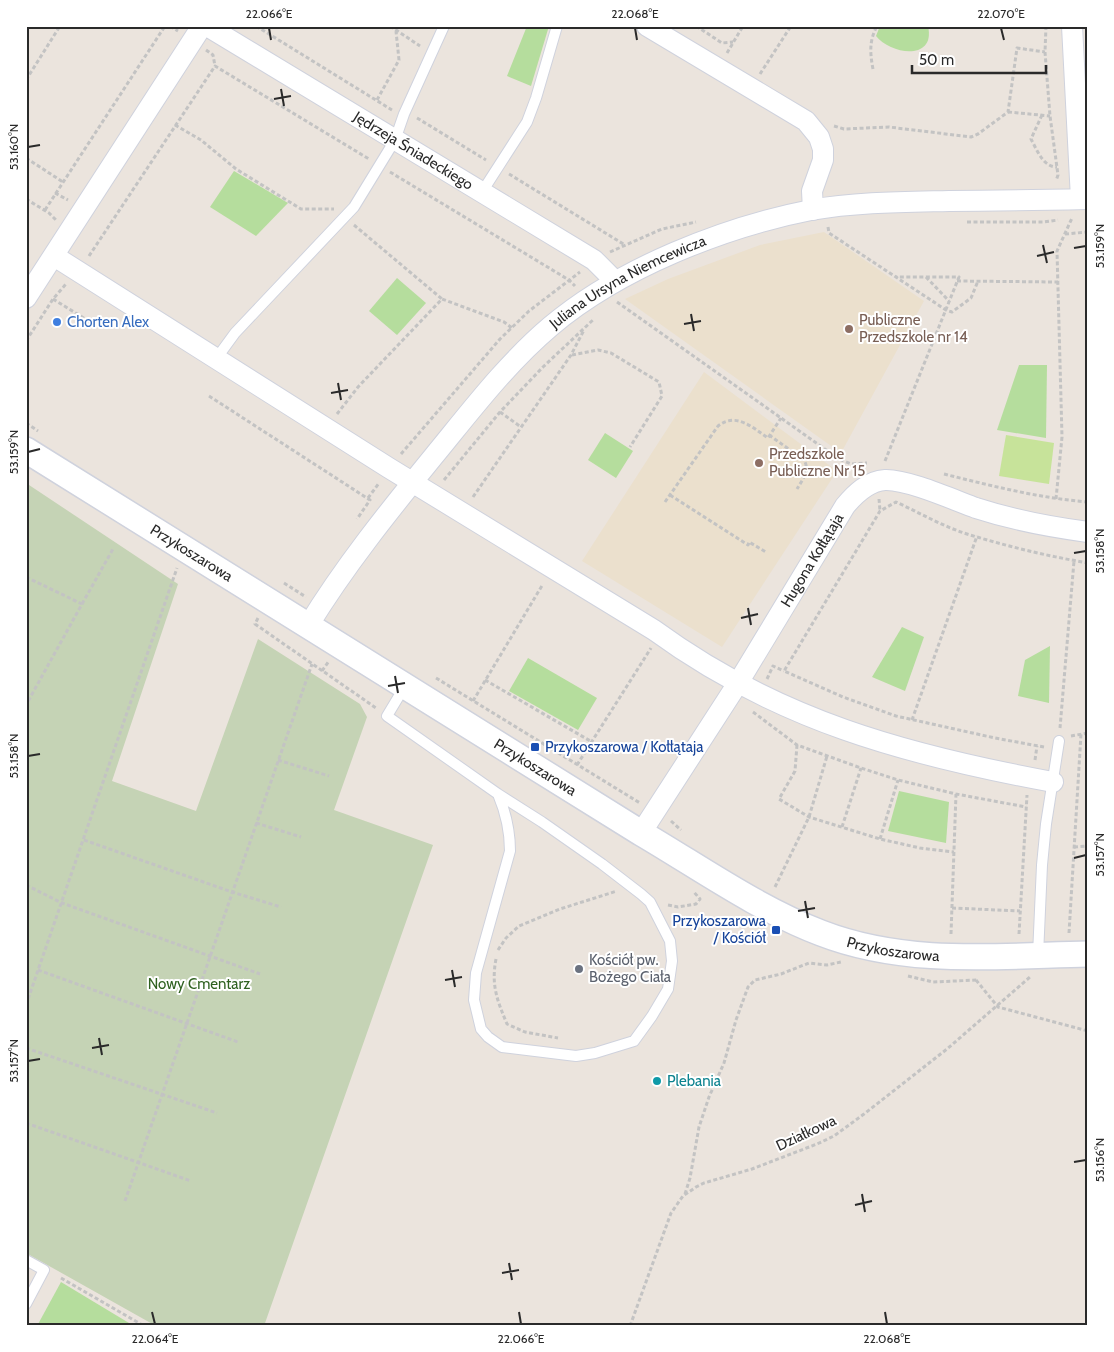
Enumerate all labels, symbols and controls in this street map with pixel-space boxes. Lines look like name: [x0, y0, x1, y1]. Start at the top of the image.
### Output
text: 22.066°E: [246, 6, 293, 21]
text: 22.068°E: [611, 6, 659, 21]
text: 22.070°E: [977, 6, 1025, 21]
scale bar: [912, 42, 1045, 74]
text: 50 m: [919, 51, 954, 69]
street label: Jędrzeja Śniadeckiego: [349, 107, 476, 194]
text: 53.160°N: [6, 124, 21, 170]
text: 53.159°N: [1092, 224, 1107, 268]
street label: Juliana Ursyna Niemcewicza: [545, 231, 709, 333]
place label: Publiczne Przedszkole nr 14: [859, 311, 968, 346]
place label: Chorten Alex: [67, 313, 149, 331]
marker: Chorten Alex: [51, 316, 63, 328]
marker: Publiczne Przedszkole nr 14: [843, 323, 855, 335]
text: 53.159°N: [6, 430, 21, 474]
place label: Przedszkole Publiczne Nr 15: [769, 445, 865, 480]
marker: Przedszkole Publiczne Nr 15: [753, 457, 765, 469]
street label: Hugona Kołłątaja: [777, 510, 848, 610]
street label: Przykoszarowa: [147, 521, 237, 586]
text: 53.158°N: [1092, 529, 1107, 573]
text: 53.158°N: [6, 734, 21, 778]
street label: Przykoszarowa: [491, 735, 581, 800]
place label: Przykoszarowa / Kołłątaja: [545, 738, 704, 756]
marker: Przykoszarowa / Kołłątaja: [529, 741, 541, 753]
text: 53.157°N: [1092, 833, 1107, 877]
place label: Przykoszarowa / Kościół: [672, 912, 767, 947]
marker: Przykoszarowa / Kościół: [770, 924, 782, 936]
street label: Przykoszarowa: [845, 933, 941, 965]
place label: Kościół pw. Bożego Ciała: [589, 951, 672, 986]
marker: Kościół pw. Bożego Ciała: [573, 963, 585, 975]
park label: Nowy Cmentarz: [148, 975, 250, 993]
text: 53.157°N: [6, 1039, 21, 1083]
place label: Plebania: [667, 1072, 722, 1090]
marker: Plebania: [651, 1075, 663, 1087]
street label: Działkowa: [773, 1111, 840, 1155]
text: 53.156°N: [1092, 1138, 1107, 1182]
text: 22.064°E: [131, 1331, 179, 1346]
text: 22.066°E: [498, 1331, 545, 1346]
text: 22.068°E: [863, 1331, 911, 1346]

